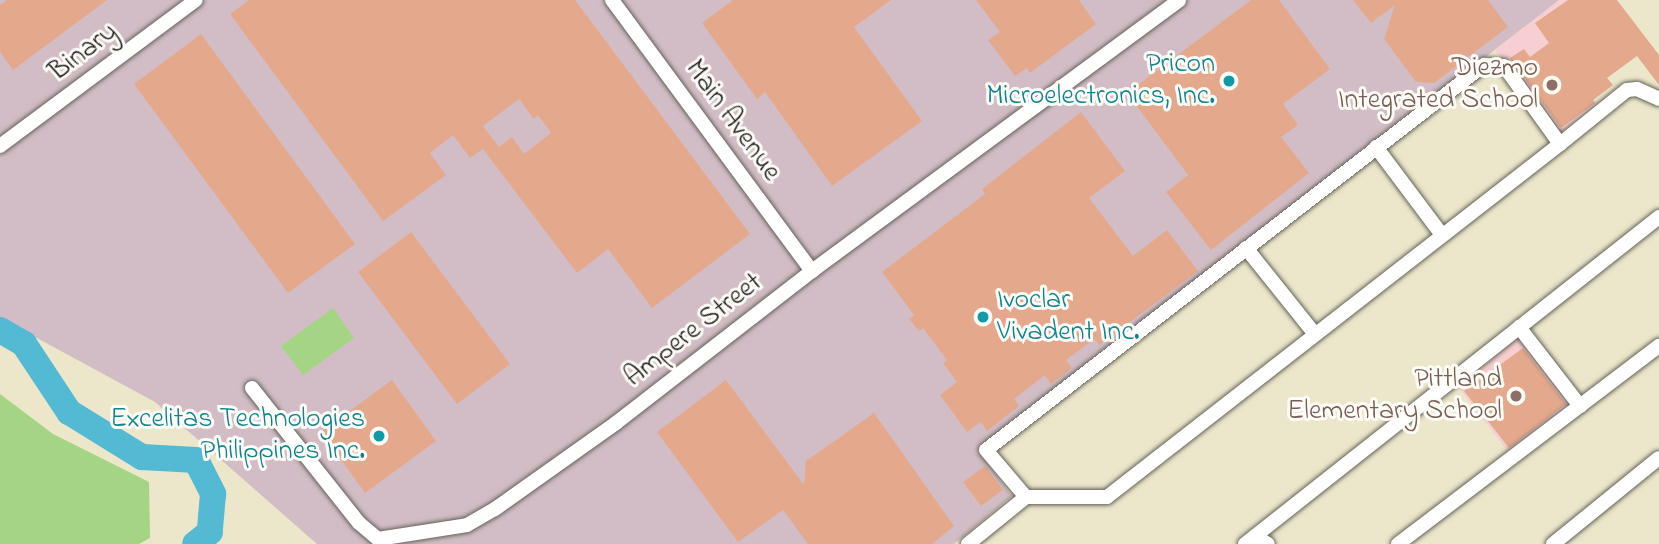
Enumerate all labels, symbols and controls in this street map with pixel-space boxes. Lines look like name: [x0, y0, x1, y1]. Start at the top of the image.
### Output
street label: Binary: [43, 16, 125, 90]
place label: Pricon Microelectronics, Inc.: [987, 48, 1215, 114]
place label: Diezmo Integrated School: [1338, 52, 1538, 118]
street label: Main Avenue: [677, 54, 787, 188]
marker: Pricon Microelectronics, Inc.: [1221, 73, 1237, 89]
marker: Diezmo Integrated School: [1544, 77, 1560, 93]
street label: Ampere Street: [618, 267, 770, 395]
place label: Ivoclar Vivadent Inc.: [997, 284, 1140, 350]
marker: Ivoclar Vivadent Inc.: [975, 309, 991, 325]
place label: Pittland Elementary School: [1287, 363, 1502, 429]
marker: Pittland Elementary School: [1508, 388, 1524, 404]
place label: Excelitas Technologies Philippines Inc.: [110, 403, 365, 469]
marker: Excelitas Technologies Philippines Inc.: [371, 428, 387, 444]

